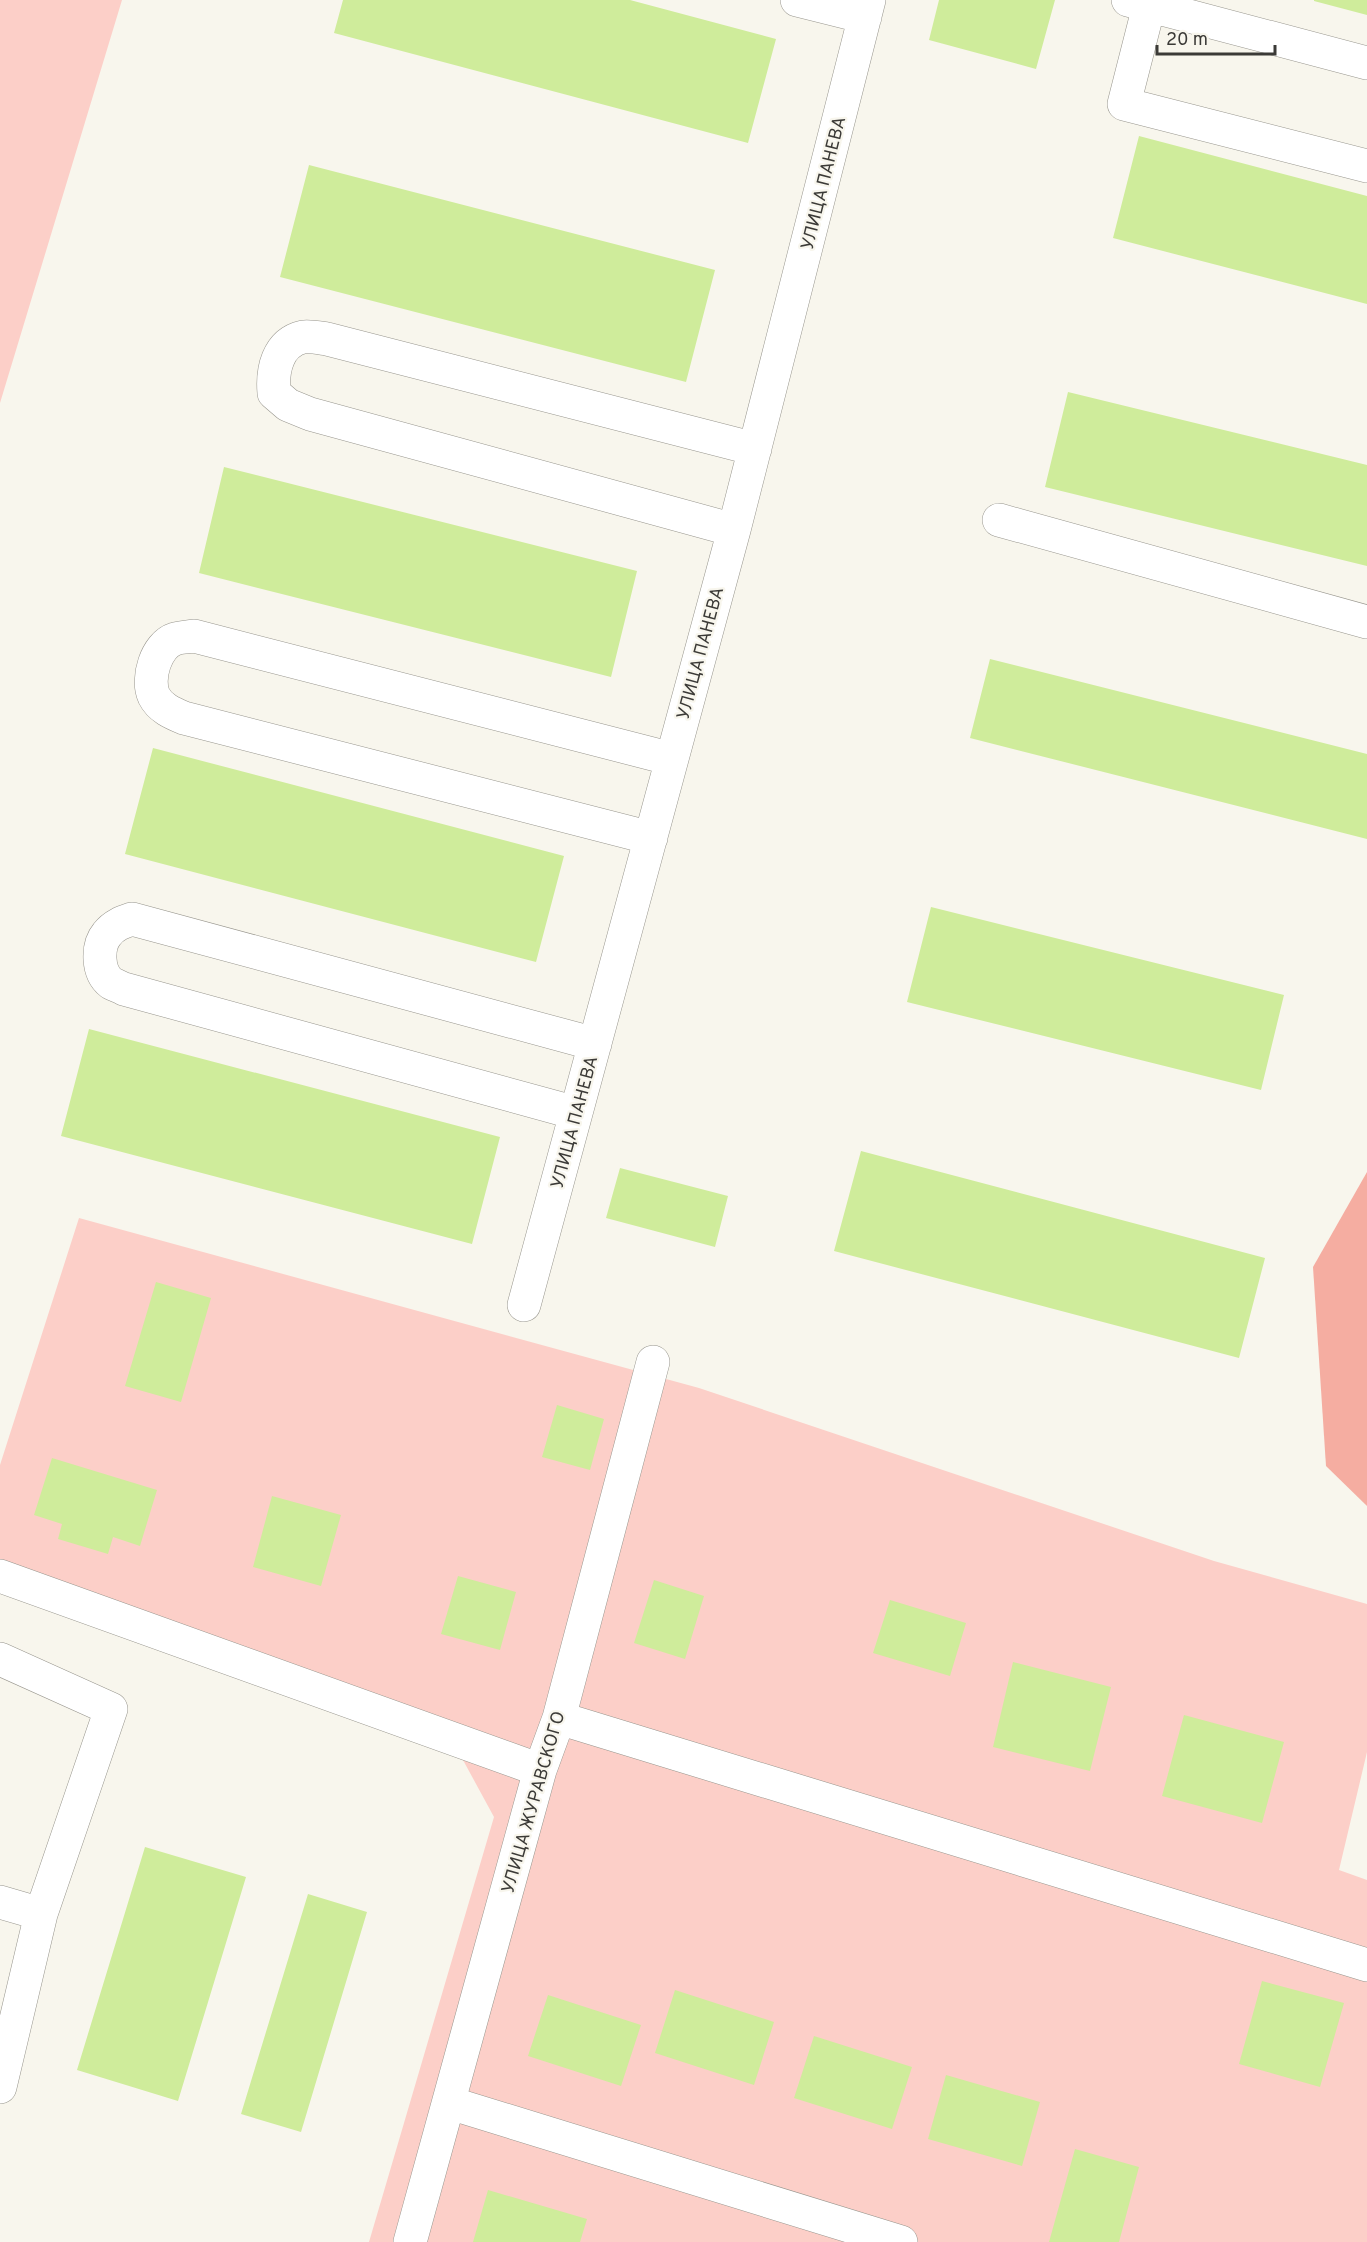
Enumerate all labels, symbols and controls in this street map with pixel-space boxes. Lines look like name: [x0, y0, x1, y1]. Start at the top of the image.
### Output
scale bar: [1157, 18, 1276, 56]
text: 20 m: [1166, 29, 1208, 52]
street label: УЛИЦА ПАНЕВА: [797, 114, 852, 252]
street label: УЛИЦА ПАНЕВА: [673, 584, 730, 722]
street label: УЛИЦА ПАНЕВА: [547, 1053, 604, 1191]
street label: УЛИЦА ЖУРАВСКОГО: [497, 1709, 571, 1896]

